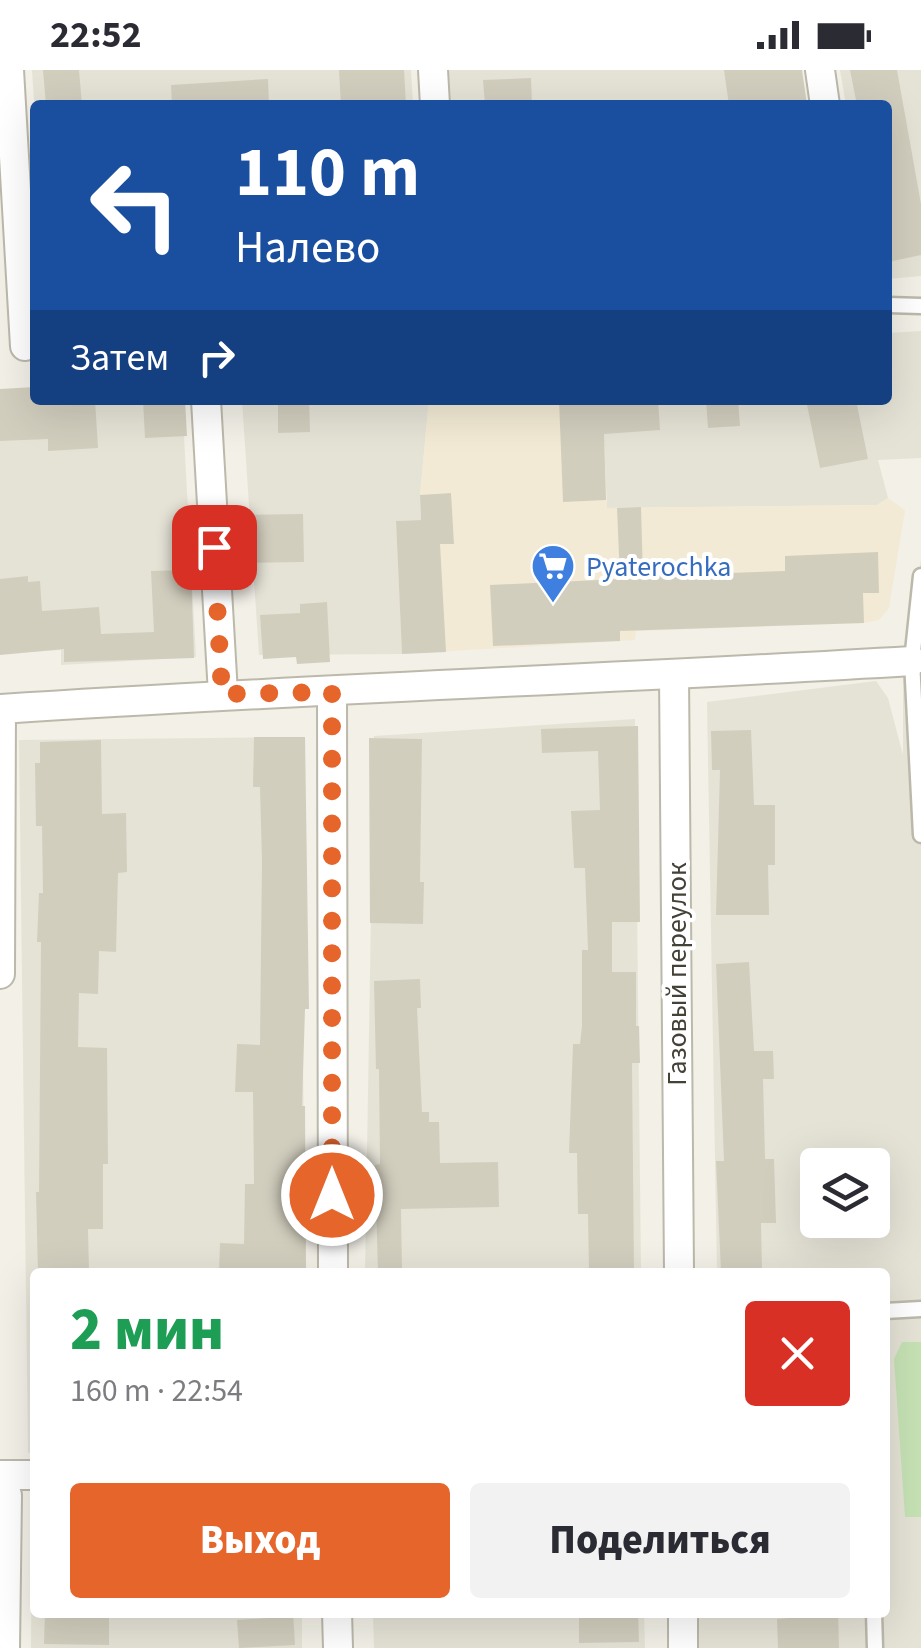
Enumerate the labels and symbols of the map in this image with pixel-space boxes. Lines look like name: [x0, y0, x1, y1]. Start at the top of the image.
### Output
pin: [172, 505, 257, 590]
supermarket icon: Pyaterochka: [530, 543, 576, 604]
place label: Pyaterochka: [586, 547, 731, 587]
street label: Газовый переулок: [657, 862, 697, 1086]
position arrow: [280, 1143, 384, 1247]

